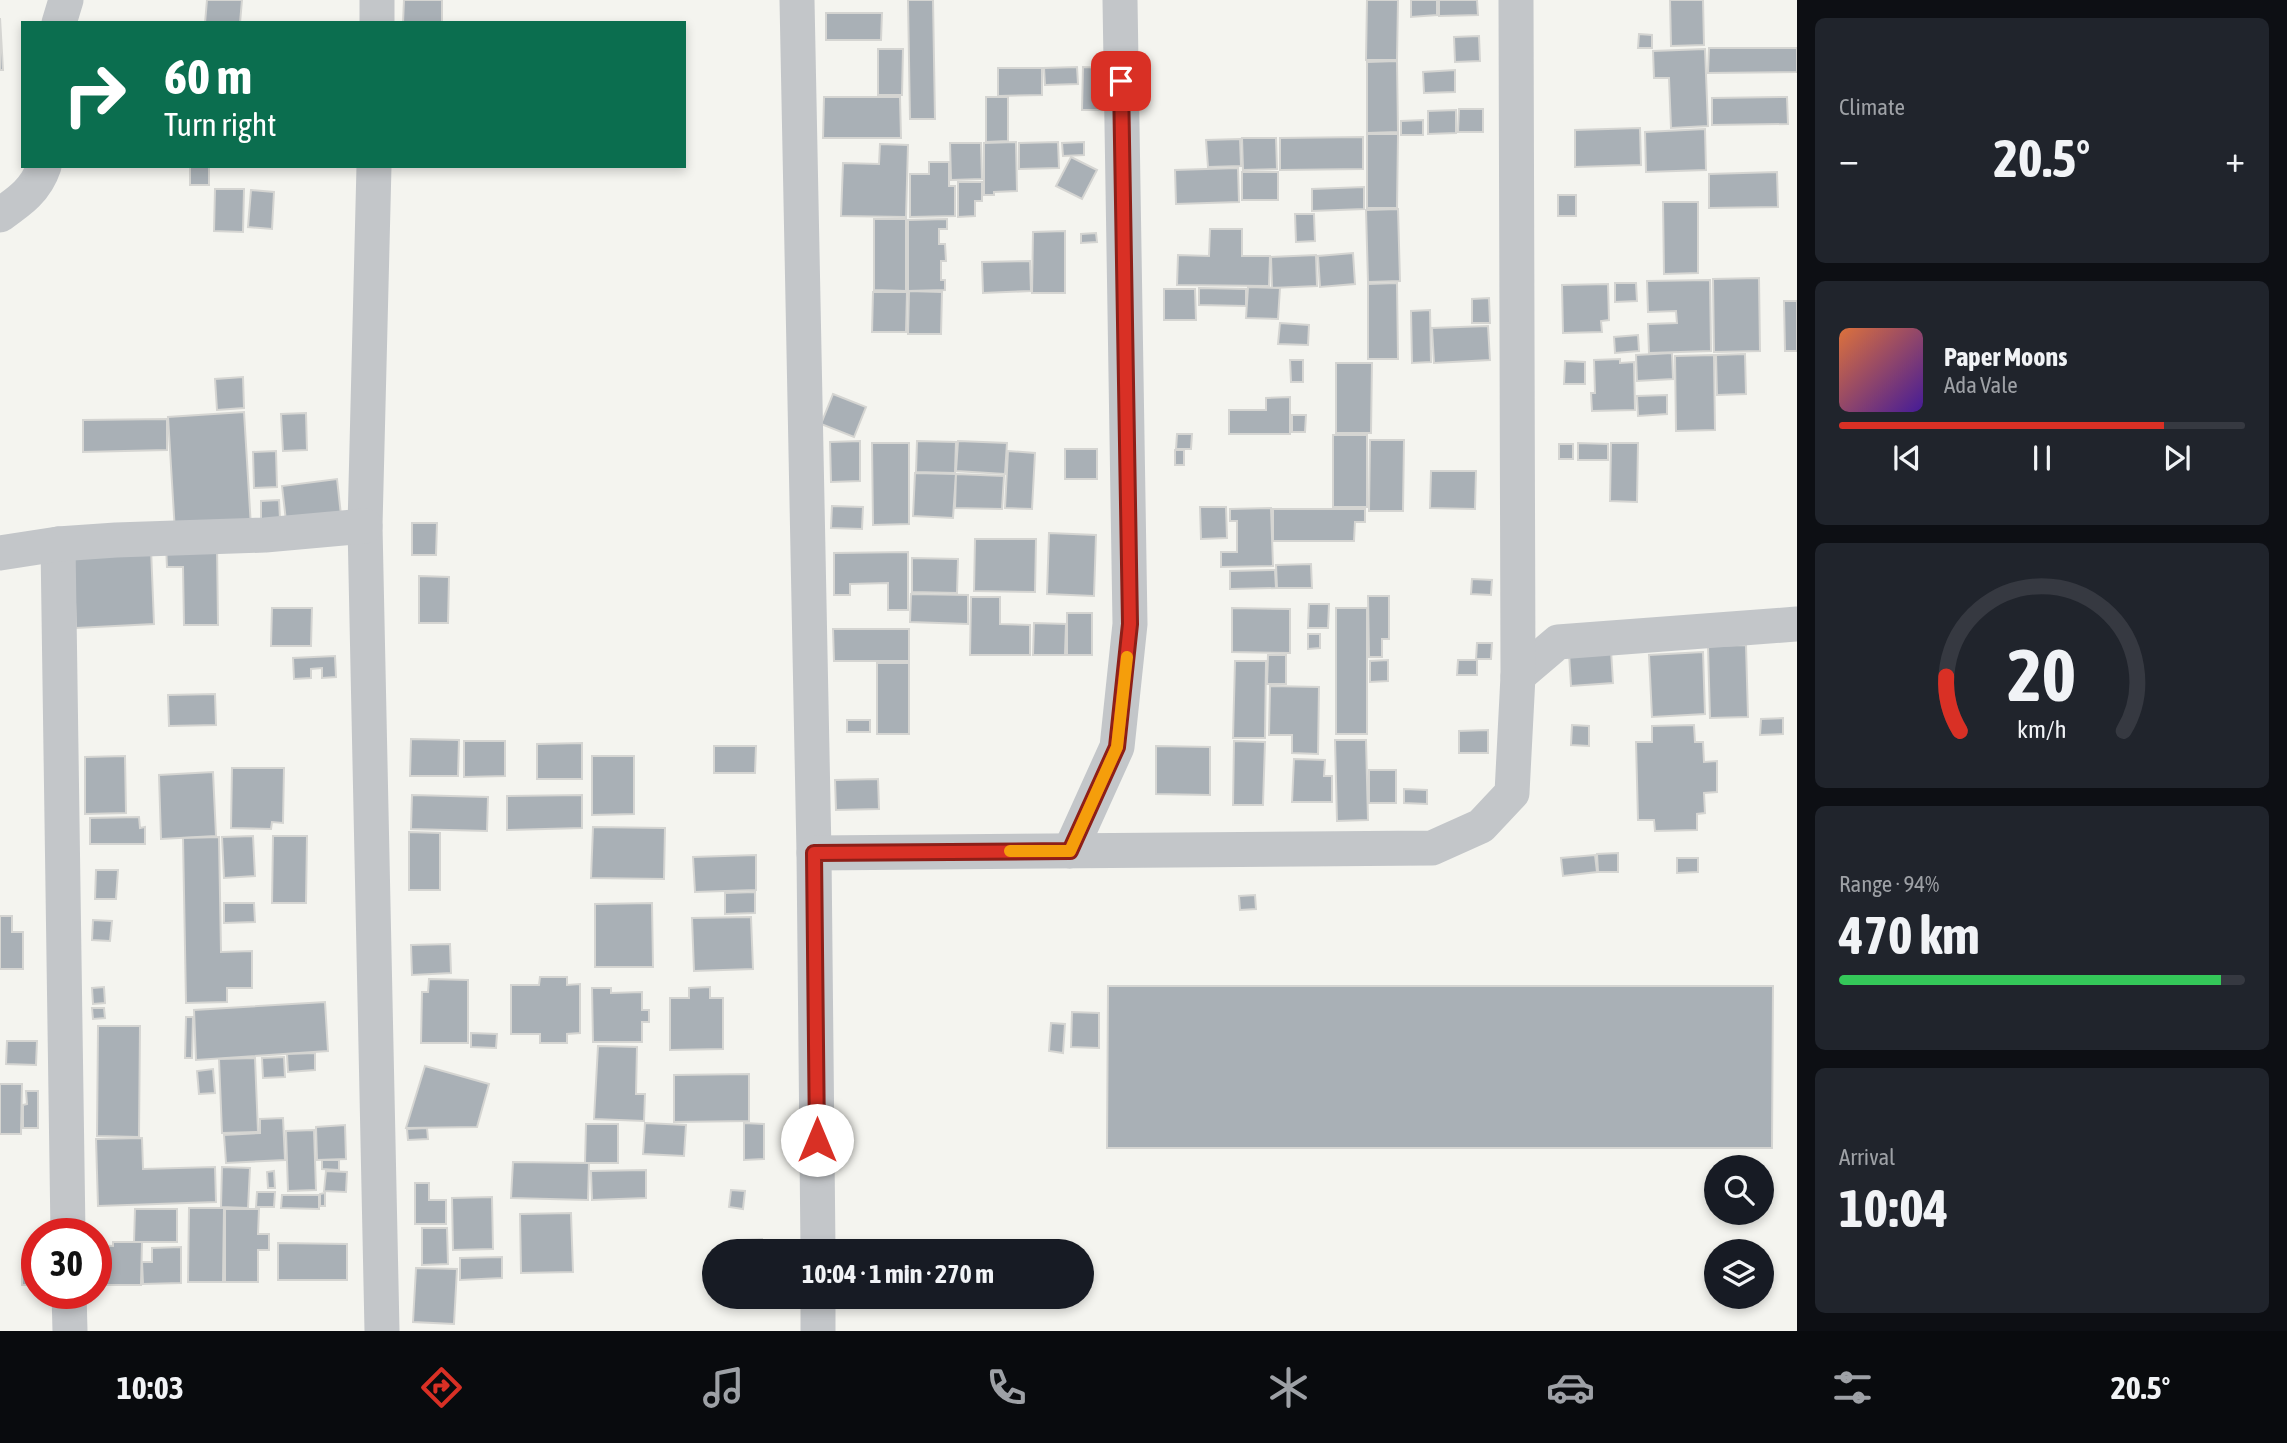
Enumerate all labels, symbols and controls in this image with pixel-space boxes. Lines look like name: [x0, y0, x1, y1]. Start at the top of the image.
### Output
text: 60 m: [164, 48, 252, 104]
icon: right: [49, 49, 140, 140]
pin: [1091, 51, 1151, 111]
icon: arrive: [1102, 62, 1140, 100]
text: Climate: [1839, 94, 1905, 120]
text: Turn right: [164, 106, 277, 143]
text: 20.5°: [1994, 128, 2090, 188]
text: −: [1839, 137, 1859, 180]
text: +: [2225, 137, 2245, 180]
text: Paper Moons: [1944, 342, 2067, 372]
text: Ada Vale: [1944, 372, 2018, 398]
icon: previous: [1888, 439, 1926, 477]
icon: pause: [2023, 439, 2061, 477]
icon: next: [2158, 439, 2196, 477]
text: 20: [2008, 634, 2076, 717]
text: km/h: [2017, 715, 2067, 743]
text: Range · 94%: [1839, 871, 1939, 897]
text: 470 km: [1839, 905, 1980, 965]
position arrow: [780, 1103, 854, 1177]
text: Arrival: [1839, 1144, 1895, 1170]
map controls: [1704, 1155, 1774, 1309]
button: search: [1704, 1155, 1774, 1225]
text: 10:04: [1839, 1178, 1948, 1238]
speed limit sign: 30: [21, 1218, 112, 1309]
button: layers: [1704, 1239, 1774, 1309]
text: 10:04 · 1 min · 270 m: [802, 1259, 994, 1289]
icon: directions: [417, 1363, 466, 1412]
icon: music: [699, 1363, 748, 1412]
icon: phone: [982, 1363, 1031, 1412]
icon: climate: [1264, 1363, 1313, 1412]
icon: car: [1546, 1363, 1595, 1412]
icon: filters: [1828, 1363, 1877, 1412]
text: 10:03: [117, 1369, 184, 1406]
text: 20.5°: [2111, 1369, 2170, 1406]

